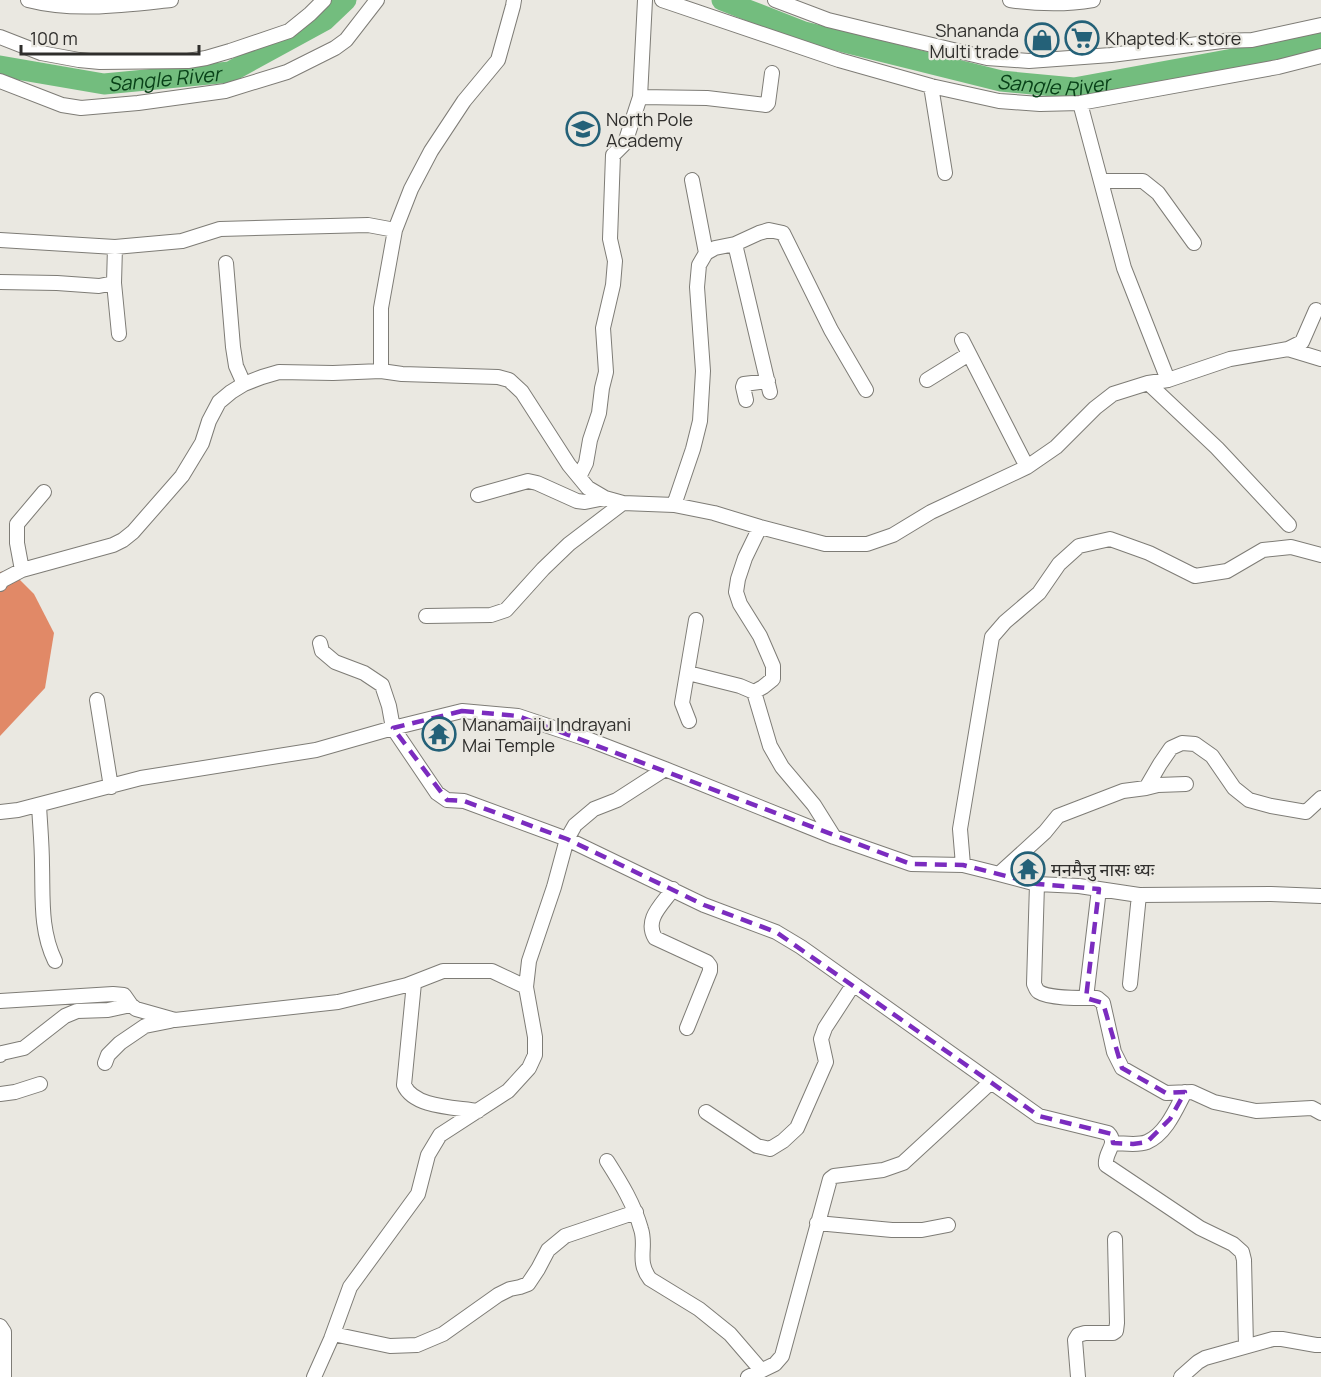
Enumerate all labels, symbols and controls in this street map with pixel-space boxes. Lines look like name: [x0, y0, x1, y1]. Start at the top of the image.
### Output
scale bar: [21, 18, 200, 56]
place label: Shananda Multi trade: [929, 18, 1019, 63]
supermarket icon: Khapted K. store: [1064, 20, 1100, 56]
shop icon: Shananda Multi trade: [1024, 22, 1060, 58]
text: 100 m: [30, 26, 78, 50]
place label: Khapted K. store: [1105, 26, 1241, 50]
water label: Sangle River: [106, 59, 225, 97]
water label: Sangle River: [996, 67, 1115, 102]
place label: North Pole Academy: [606, 107, 693, 152]
school or university icon: North Pole Academy: [565, 111, 601, 147]
place label: Manamaiju Indrayani Mai Temple: [462, 712, 631, 757]
temple icon: Manamaiju Indrayani Mai Temple: [421, 716, 457, 752]
temple icon: मनमैजु नासः ध्यः: [1010, 851, 1046, 887]
place label: मनमैजु नासः ध्यः: [1051, 857, 1155, 882]

